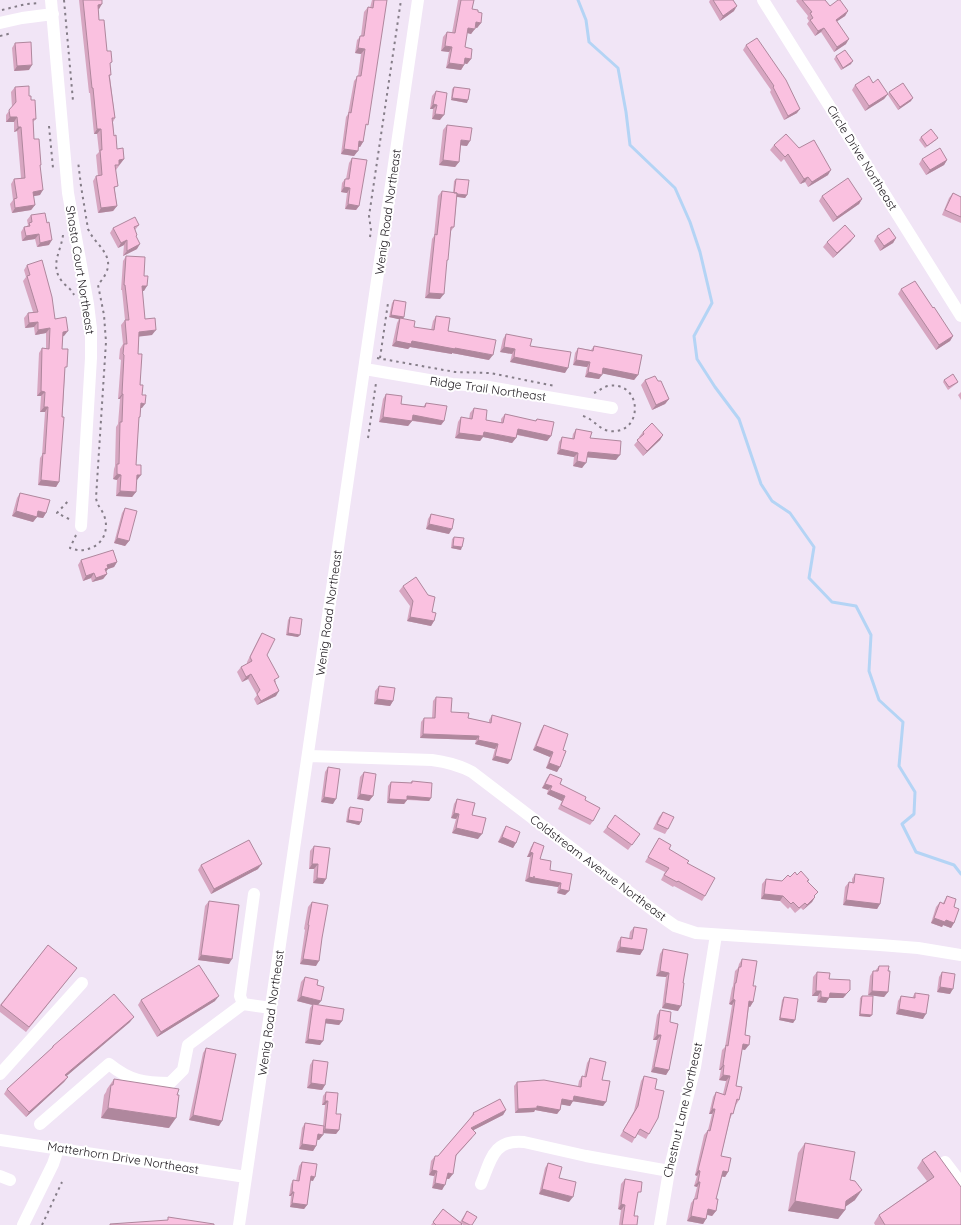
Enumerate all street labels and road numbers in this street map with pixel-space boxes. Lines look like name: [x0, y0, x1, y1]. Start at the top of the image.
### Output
street label: Circle Drive Northeast: [824, 102, 901, 213]
street label: Wenig Road Northeast: [371, 148, 404, 276]
street label: Shasta Court Northeast: [63, 204, 98, 335]
street label: Ridge Trail Northeast: [429, 373, 547, 404]
street label: Wenig Road Northeast: [312, 549, 345, 677]
street label: Coldstream Avenue Northeast: [527, 811, 669, 924]
street label: Wenig Road Northeast: [254, 949, 287, 1077]
street label: Chestnut Lane Northeast: [660, 1041, 705, 1179]
street label: Matterhorn Drive Northeast: [46, 1138, 200, 1177]

